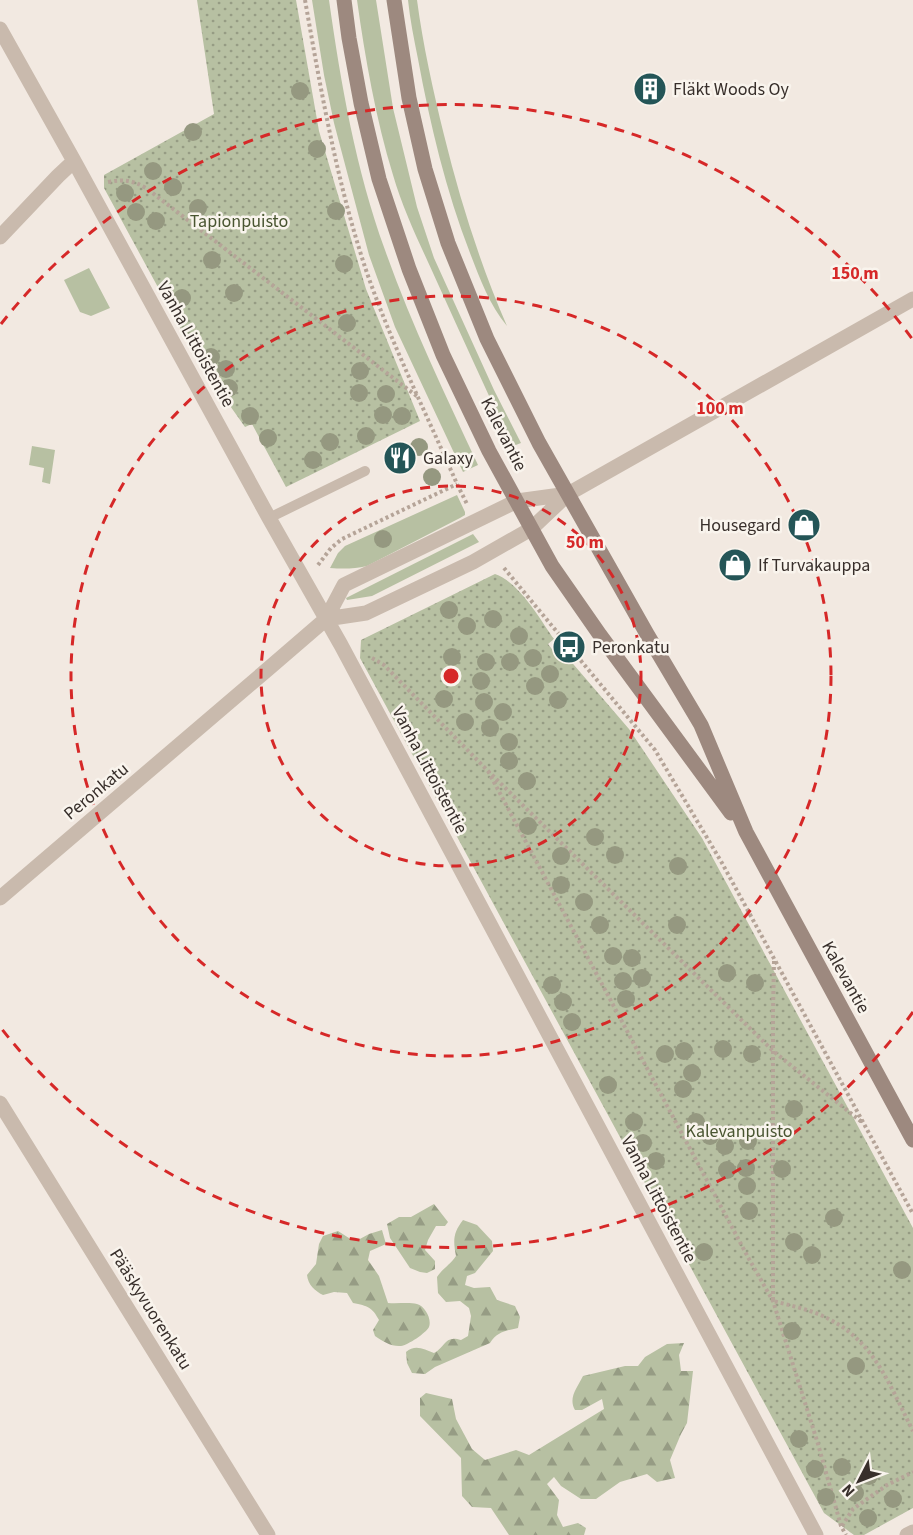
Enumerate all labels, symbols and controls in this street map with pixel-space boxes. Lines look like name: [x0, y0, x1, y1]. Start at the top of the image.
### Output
building icon: Fläkt Woods Oy: [632, 71, 668, 107]
place label: Fläkt Woods Oy: [673, 77, 790, 102]
park label: Tapionpuisto: [190, 209, 288, 234]
text: 150 m: [831, 261, 879, 286]
street label: Vanha Littoistentie: [151, 277, 241, 412]
street label: Kalevantie: [474, 393, 533, 475]
text: 100 m: [696, 396, 744, 421]
restaurant icon: Galaxy: [382, 440, 418, 476]
place label: Galaxy: [423, 446, 474, 471]
shop icon: Housegard: [786, 507, 822, 543]
place label: Housegard: [700, 513, 781, 538]
text: 50 m: [566, 530, 604, 555]
shop icon: If Turvakauppa: [717, 547, 753, 583]
place label: If Turvakauppa: [758, 553, 870, 578]
bus stop icon: Peronkatu: [551, 629, 587, 665]
place label: Peronkatu: [592, 635, 670, 660]
centre of rings: [441, 666, 461, 686]
street label: Vanha Littoistentie: [386, 702, 474, 838]
street label: Peronkatu: [58, 757, 134, 826]
street label: Kalevantie: [815, 936, 876, 1018]
park label: Kalevanpuisto: [685, 1119, 793, 1144]
street label: Vanha Littoistentie: [615, 1131, 703, 1267]
street label: Pääskyvuorenkatu: [103, 1244, 198, 1375]
north arrow: [829, 1451, 889, 1511]
text: N: [837, 1479, 860, 1502]

